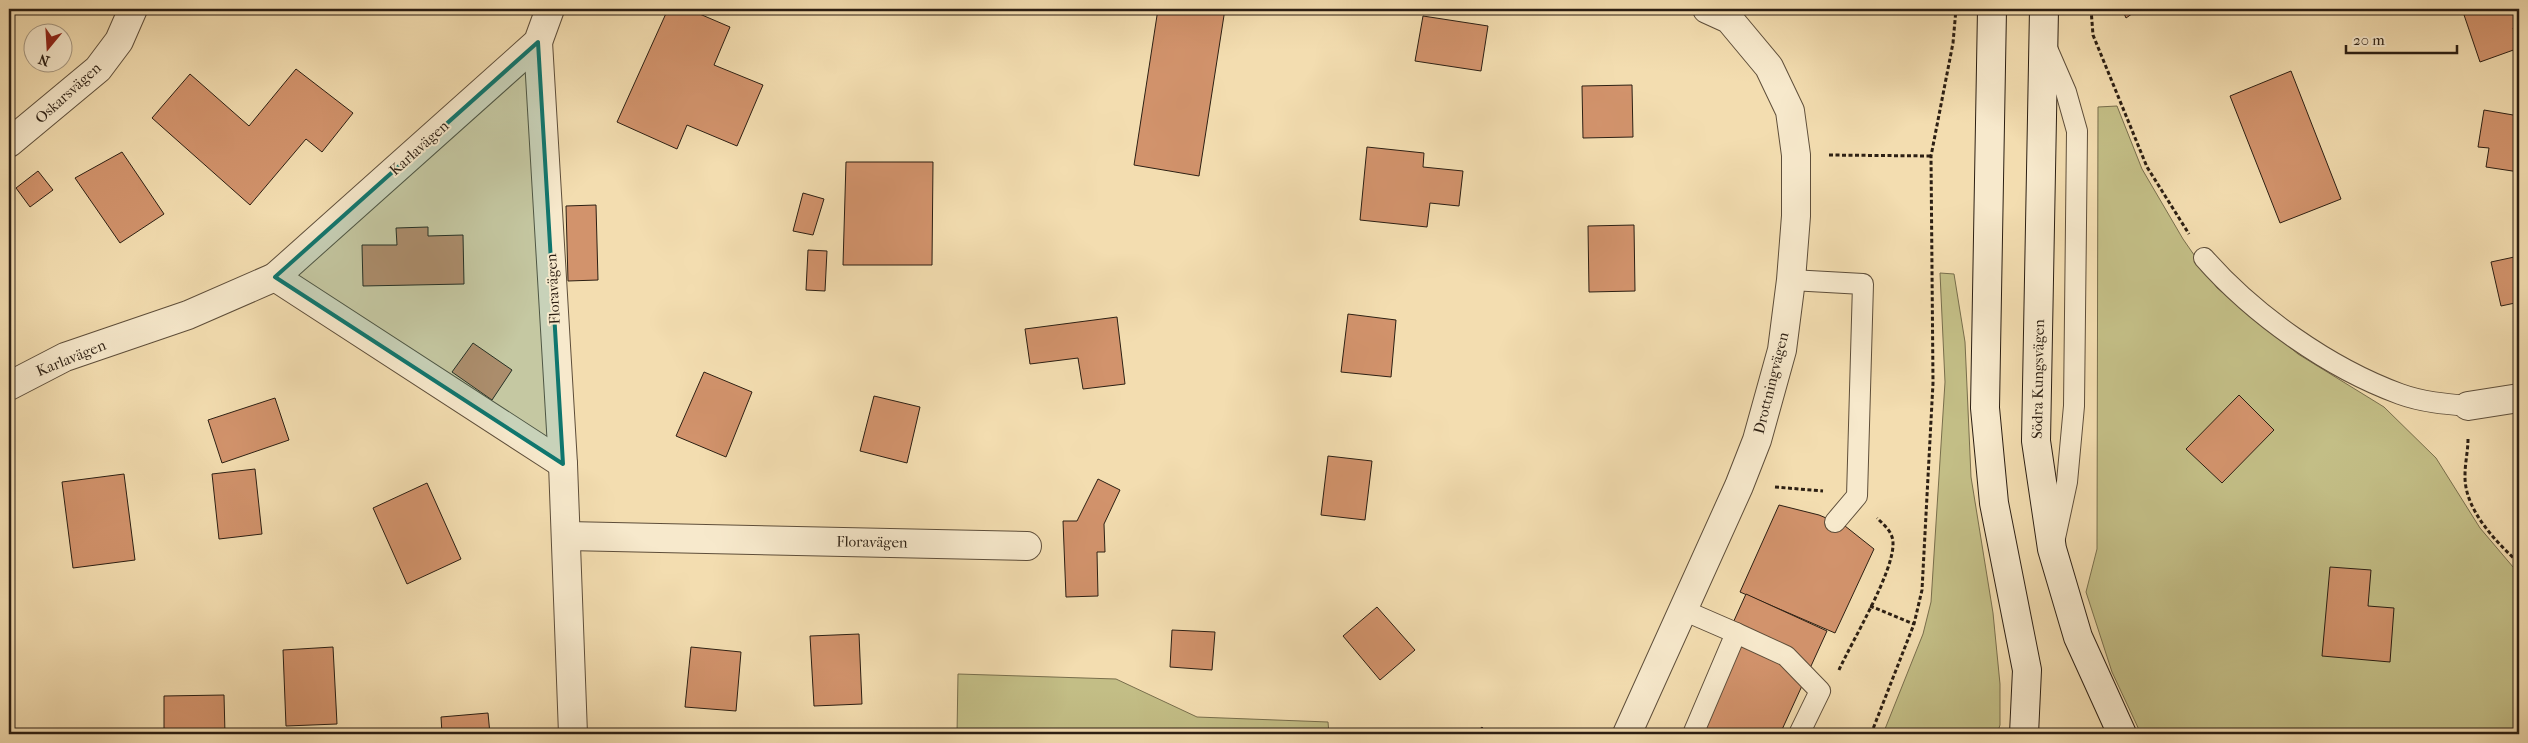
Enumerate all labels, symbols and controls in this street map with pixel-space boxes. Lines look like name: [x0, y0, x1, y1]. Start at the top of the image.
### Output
north arrow: [22, 22, 72, 72]
scale bar: [2346, 22, 2457, 54]
text: 20 m: [2353, 31, 2385, 49]
text: N: [36, 50, 52, 70]
street label: Oskarsvägen: [31, 59, 105, 127]
street label: Karlavägen: [386, 117, 453, 179]
street label: Floravägen: [542, 253, 564, 325]
street label: Södra Kungsvägen: [2028, 319, 2048, 439]
street label: Drottningvägen: [1750, 330, 1792, 436]
street label: Karlavägen: [34, 336, 109, 380]
street label: Floravägen: [836, 532, 908, 552]

